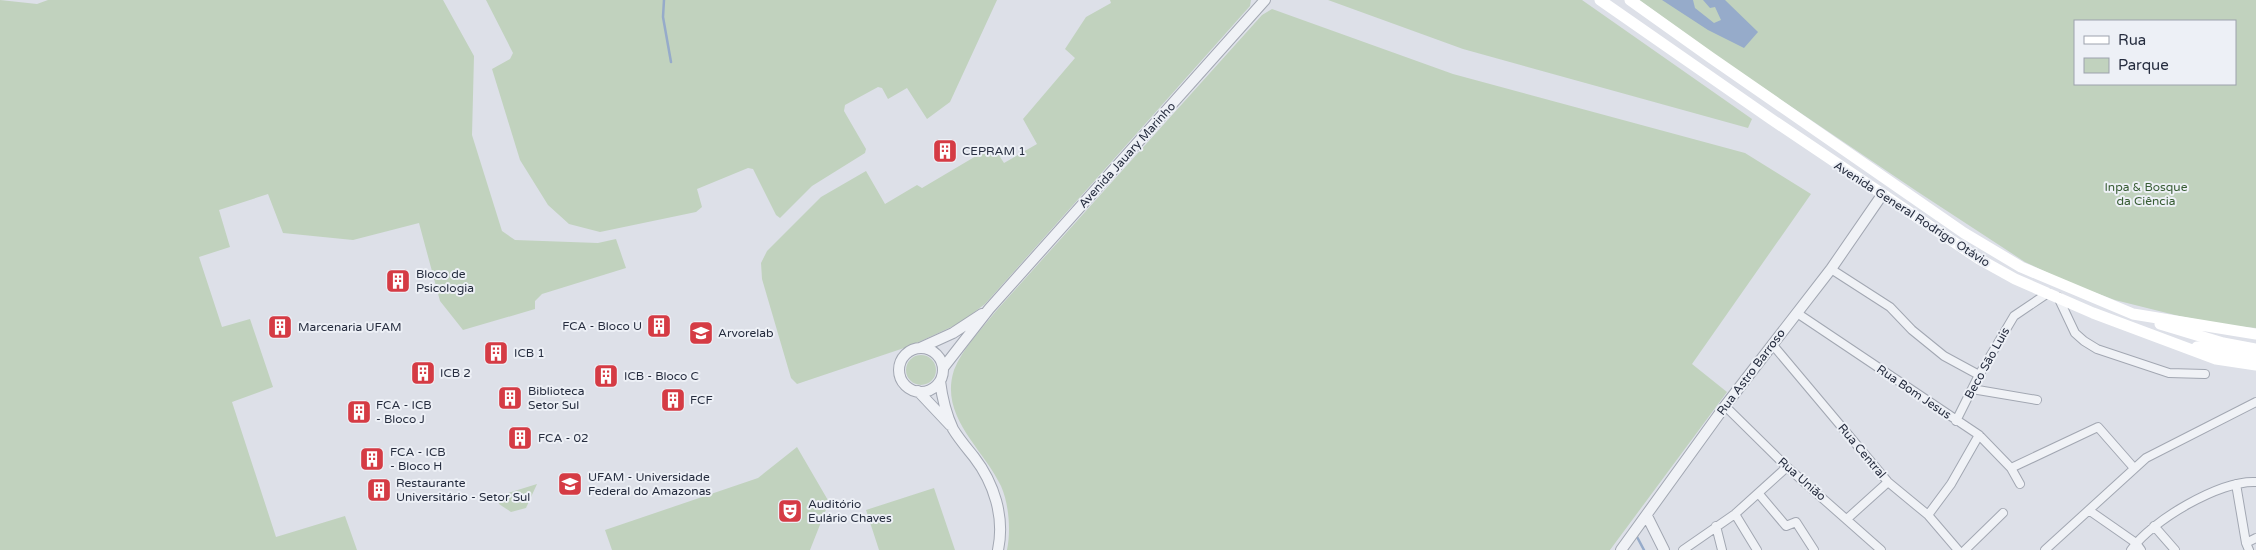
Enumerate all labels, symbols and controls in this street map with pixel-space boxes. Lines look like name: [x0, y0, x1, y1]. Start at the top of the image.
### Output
legend: [2074, 20, 2236, 85]
text: Rua: [2118, 31, 2146, 49]
text: Parque: [2118, 56, 2169, 74]
street label: Avenida Jauary Marinho: [1076, 99, 1178, 211]
building icon: CEPRAM 1: [932, 138, 958, 164]
place label: CEPRAM 1: [962, 144, 1026, 158]
street label: Avenida General Rodrigo Otávio: [1831, 158, 1993, 270]
park label: Inpa & Bosque da Ciência: [2105, 180, 2188, 208]
place label: Bloco de Psicologia: [416, 267, 474, 295]
building icon: Bloco de Psicologia: [385, 268, 411, 294]
building icon: FCA - Bloco U: [646, 313, 672, 339]
building icon: Marcenaria UFAM: [267, 314, 293, 340]
place label: FCA - Bloco U: [562, 319, 642, 333]
place label: Marcenaria UFAM: [298, 320, 402, 334]
school or university icon: Arvorelab: [688, 320, 714, 346]
street label: Beco São Luis: [1962, 325, 2012, 401]
place label: Arvorelab: [718, 326, 774, 340]
street label: Rua Astro Barroso: [1714, 326, 1788, 418]
building icon: ICB 1: [483, 340, 509, 366]
place label: ICB 1: [514, 346, 545, 360]
building icon: ICB 2: [410, 360, 436, 386]
street label: Rua Bom Jesus: [1874, 362, 1954, 422]
building icon: ICB - Bloco C: [593, 363, 619, 389]
place label: ICB 2: [440, 366, 471, 380]
place label: ICB - Bloco C: [624, 369, 699, 383]
place label: Biblioteca Setor Sul: [528, 384, 584, 412]
building icon: Biblioteca Setor Sul: [497, 385, 523, 411]
building icon: FCF: [660, 387, 686, 413]
place label: FCF: [690, 393, 713, 407]
place label: FCA - ICB - Bloco J: [376, 398, 432, 426]
building icon: FCA - ICB - Bloco J: [346, 399, 372, 425]
street label: Rua Central: [1835, 421, 1889, 481]
building icon: FCA - 02: [507, 425, 533, 451]
place label: FCA - 02: [538, 431, 589, 445]
place label: FCA - ICB - Bloco H: [390, 445, 446, 473]
building icon: FCA - ICB - Bloco H: [359, 446, 385, 472]
street label: Rua União: [1775, 454, 1829, 504]
place label: UFAM - Universidade Federal do Amazonas: [588, 470, 711, 498]
school or university icon: UFAM - Universidade Federal do Amazonas: [557, 471, 583, 497]
place label: Restaurante Universitário - Setor Sul: [396, 476, 530, 504]
building icon: Restaurante Universitário - Setor Sul: [366, 477, 392, 503]
place label: Auditório Eulário Chaves: [808, 497, 892, 525]
theatre icon: Auditório Eulário Chaves: [777, 498, 803, 524]

